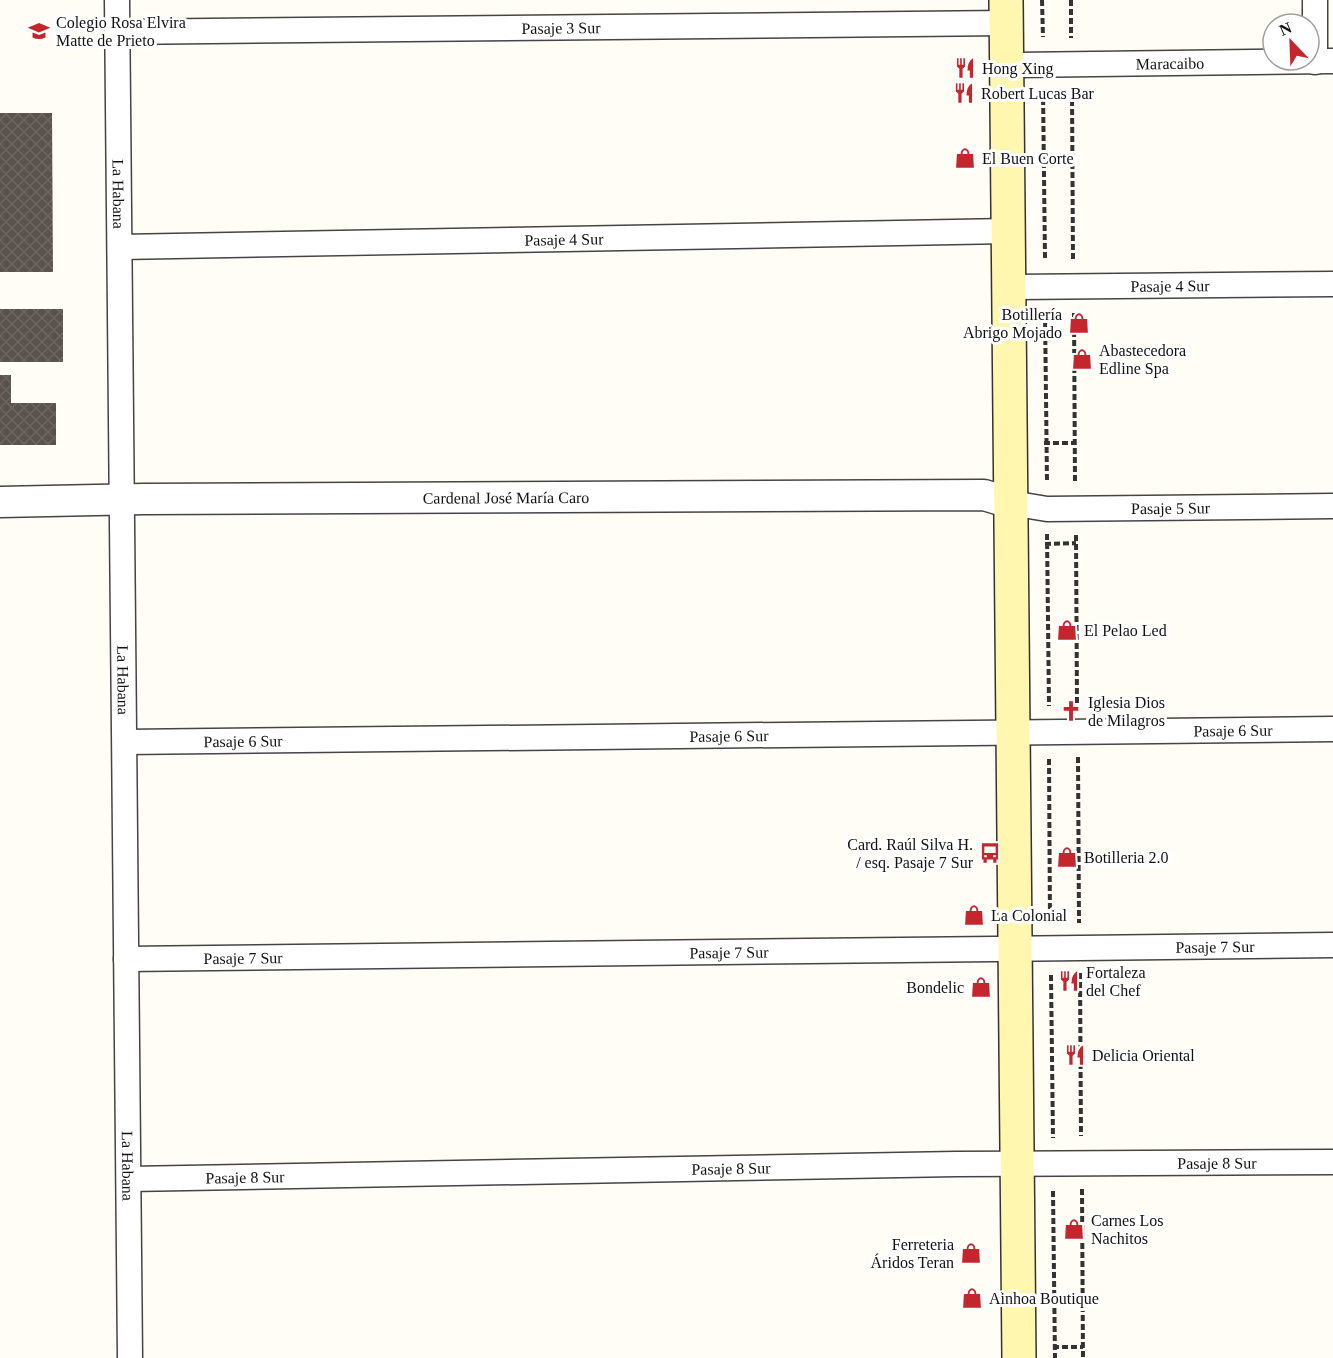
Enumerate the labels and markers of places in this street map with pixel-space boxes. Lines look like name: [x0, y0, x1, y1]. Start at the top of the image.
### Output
place label: Colegio Rosa Elvira Matte de Prieto: [56, 14, 186, 49]
school or university icon: Colegio Rosa Elvira Matte de Prieto: [27, 19, 51, 43]
restaurant icon: Hong Xing: [953, 56, 977, 80]
place label: Hong Xing: [982, 60, 1054, 78]
restaurant icon: Robert Lucas Bar: [952, 81, 976, 105]
place label: Robert Lucas Bar: [981, 85, 1095, 102]
shop icon: El Buen Corte: [953, 146, 977, 170]
place label: El Buen Corte: [982, 150, 1074, 167]
place label: Botillería Abrigo Mojado: [963, 306, 1062, 342]
shop icon: Botillería Abrigo Mojado: [1067, 311, 1091, 335]
place label: Abastecedora Edline Spa: [1099, 342, 1186, 378]
shop icon: Abastecedora Edline Spa: [1070, 347, 1094, 371]
shop icon: El Pelao Led: [1055, 618, 1079, 642]
place label: El Pelao Led: [1084, 622, 1167, 639]
place label: Iglesia Dios de Milagros: [1088, 694, 1165, 730]
church icon: Iglesia Dios de Milagros: [1059, 699, 1083, 723]
place label: Card. Raúl Silva H. / esq. Pasaje 7 Sur: [847, 836, 974, 872]
bus stop icon: Card. Raúl Silva H. / esq. Pasaje 7 Sur: [978, 841, 1002, 865]
shop icon: Botilleria 2.0: [1055, 845, 1079, 869]
place label: Botilleria 2.0: [1084, 849, 1168, 866]
shop icon: La Colonial: [962, 903, 986, 927]
place label: La Colonial: [991, 907, 1068, 924]
place label: Fortaleza del Chef: [1086, 964, 1146, 999]
restaurant icon: Fortaleza del Chef: [1057, 969, 1081, 993]
shop icon: Bondelic: [969, 975, 993, 999]
place label: Bondelic: [906, 979, 964, 996]
restaurant icon: Delicia Oriental: [1063, 1043, 1087, 1067]
place label: Delicia Oriental: [1092, 1047, 1195, 1064]
place label: Carnes Los Nachitos: [1091, 1212, 1163, 1247]
shop icon: Carnes Los Nachitos: [1062, 1217, 1086, 1241]
place label: Ferreteria Áridos Teran: [871, 1236, 954, 1271]
shop icon: Ferreteria Áridos Teran: [959, 1241, 983, 1265]
shop icon: Ainhoa Boutique: [960, 1286, 984, 1310]
place label: Ainhoa Boutique: [989, 1290, 1099, 1308]

